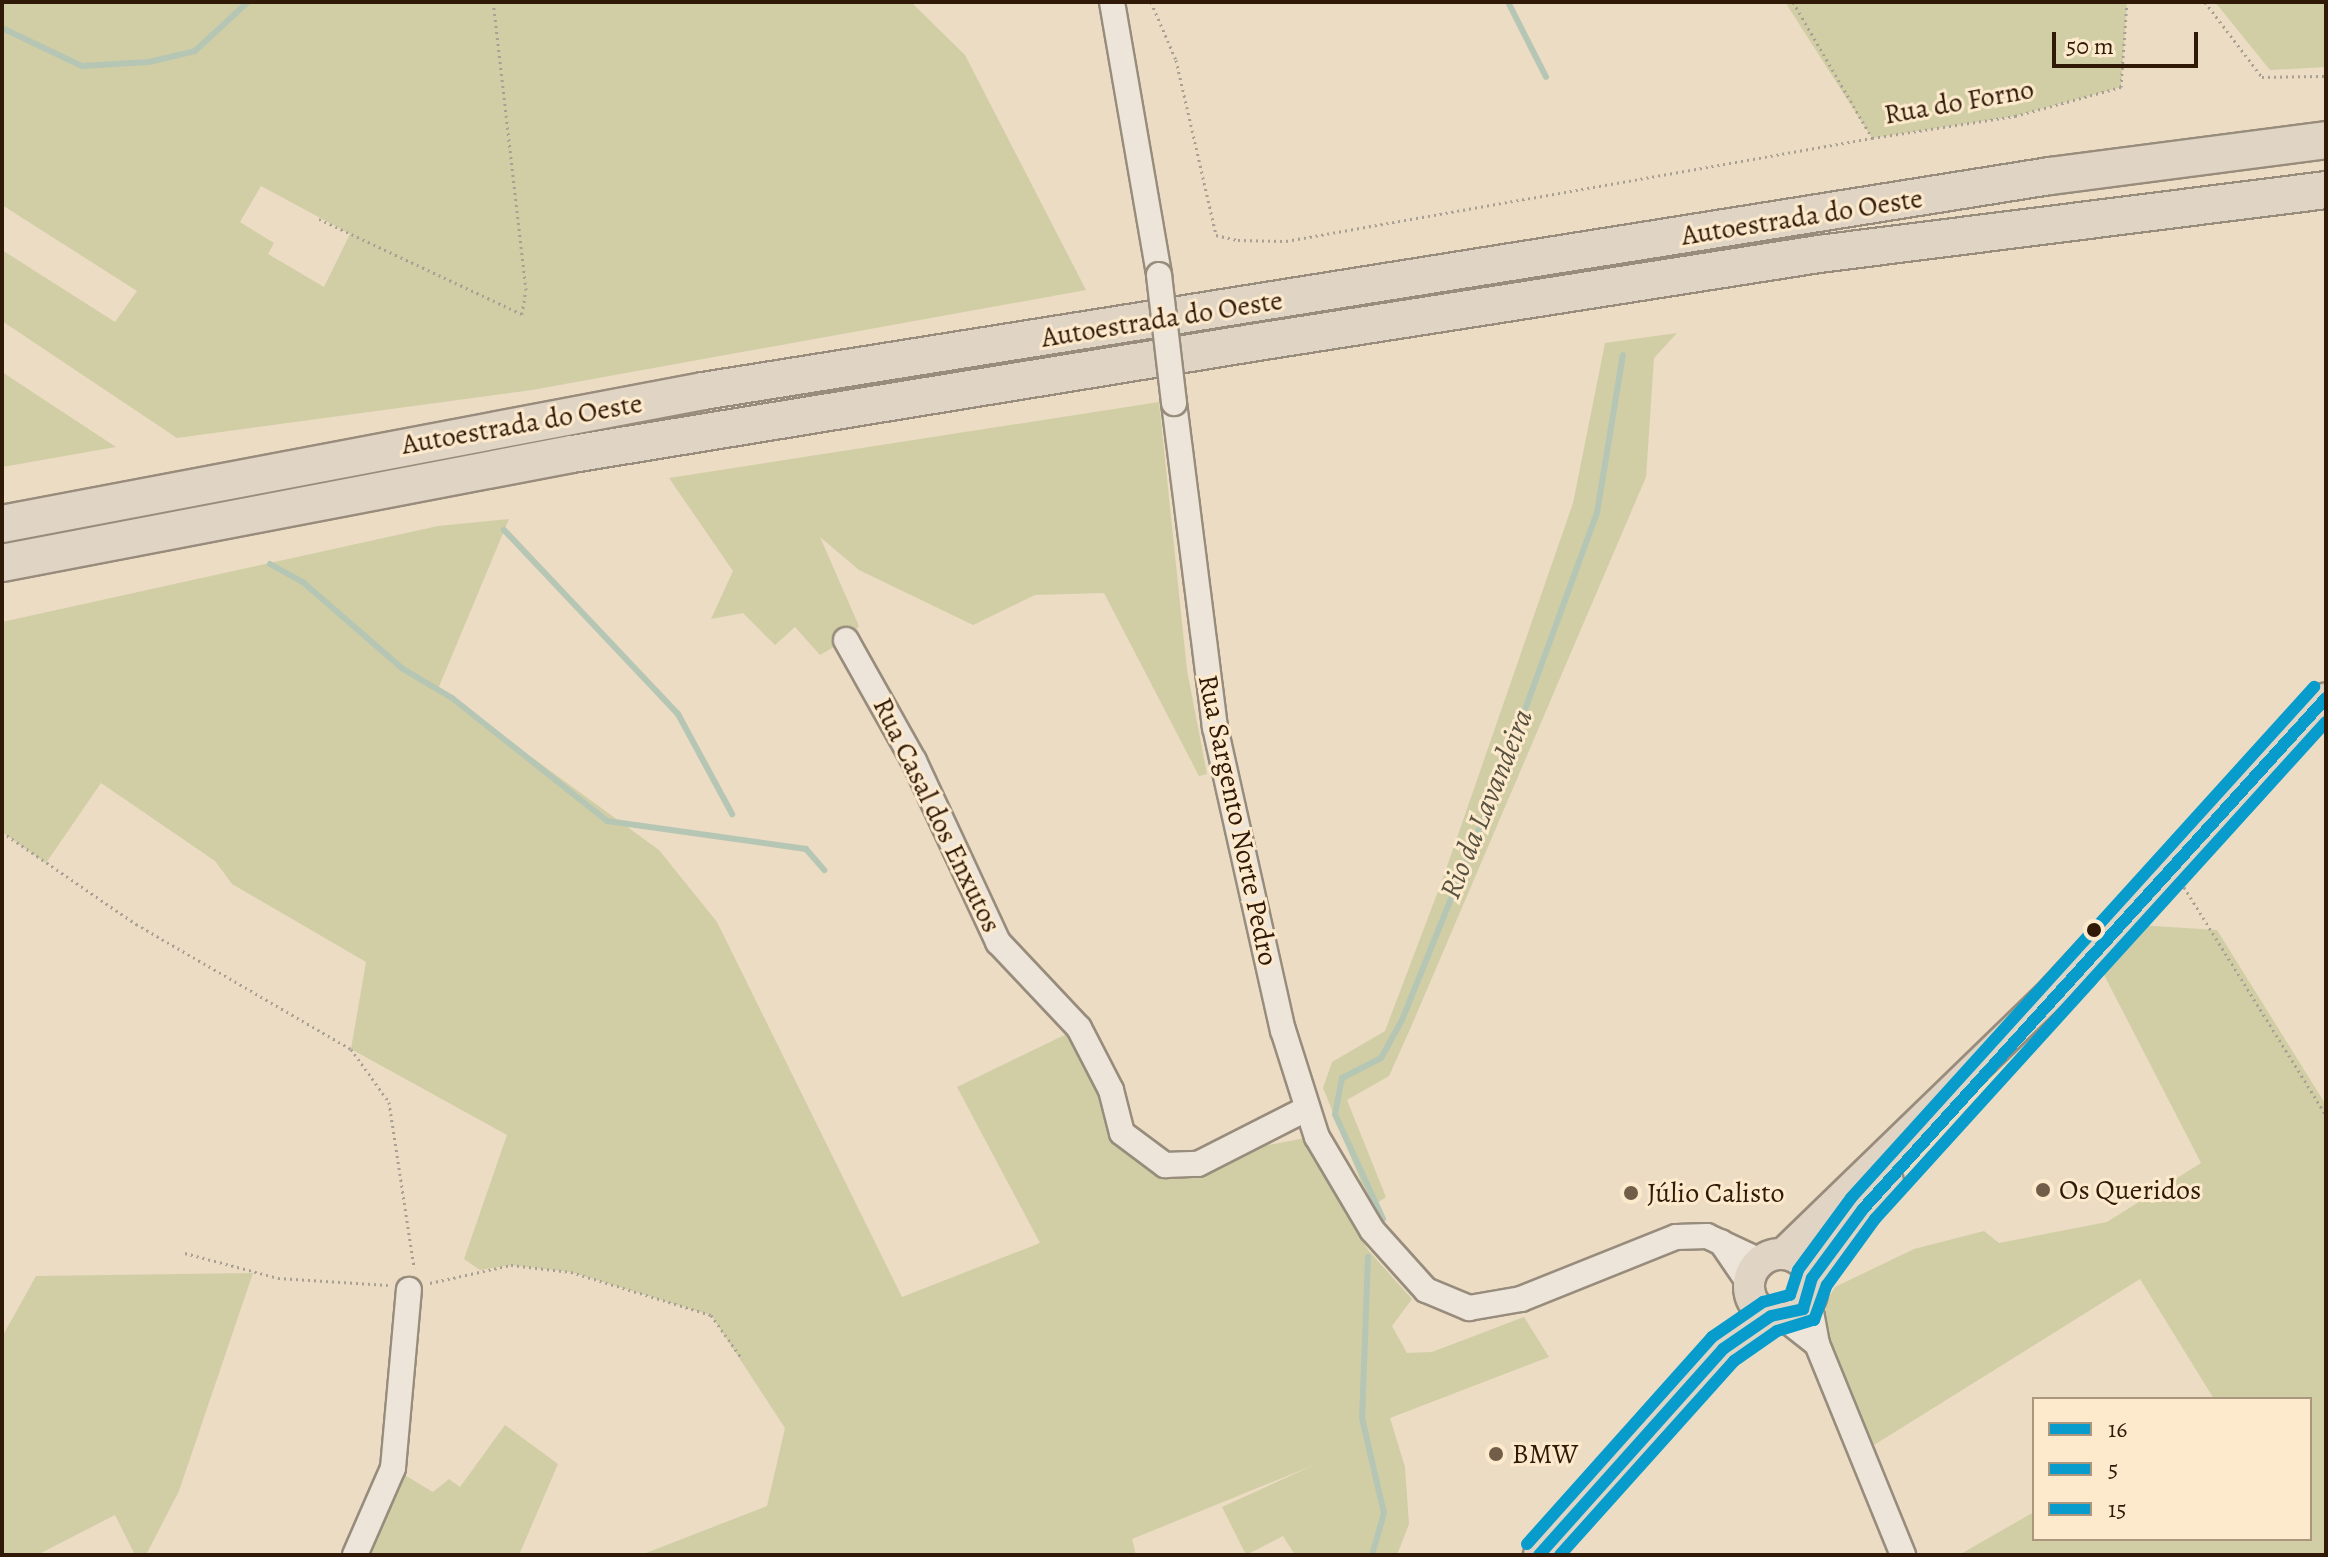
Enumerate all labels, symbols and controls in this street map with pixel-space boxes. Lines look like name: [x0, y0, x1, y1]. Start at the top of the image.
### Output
scale bar: [2056, 16, 2202, 66]
text: 50 m: [2066, 30, 2114, 62]
street label: Rua do Forno: [1881, 72, 2037, 132]
street label: Autoestrada do Oeste: [1679, 181, 1925, 253]
street label: Autoestrada do Oeste: [1039, 283, 1285, 355]
street label: Autoestrada do Oeste: [399, 386, 645, 462]
street label: Rua Sargento Norte Pedro: [1191, 672, 1285, 968]
street label: Rua Casal dos Enxutos: [866, 692, 1008, 938]
water label: Rio da Lavandeira: [1432, 704, 1540, 904]
unlabelled marker: [2086, 922, 2102, 938]
place label: Os Queridos: [2059, 1173, 2201, 1207]
place label: Júlio Calisto: [1647, 1176, 1784, 1210]
marker: Os Queridos: [2034, 1181, 2052, 1199]
marker: Júlio Calisto: [1622, 1184, 1640, 1202]
legend: [2032, 1397, 2312, 1541]
text: 16: [2108, 1413, 2127, 1445]
place label: BMW: [1512, 1437, 1578, 1471]
marker: BMW: [1487, 1445, 1505, 1463]
text: 5: [2108, 1453, 2118, 1485]
text: 15: [2108, 1493, 2127, 1525]

